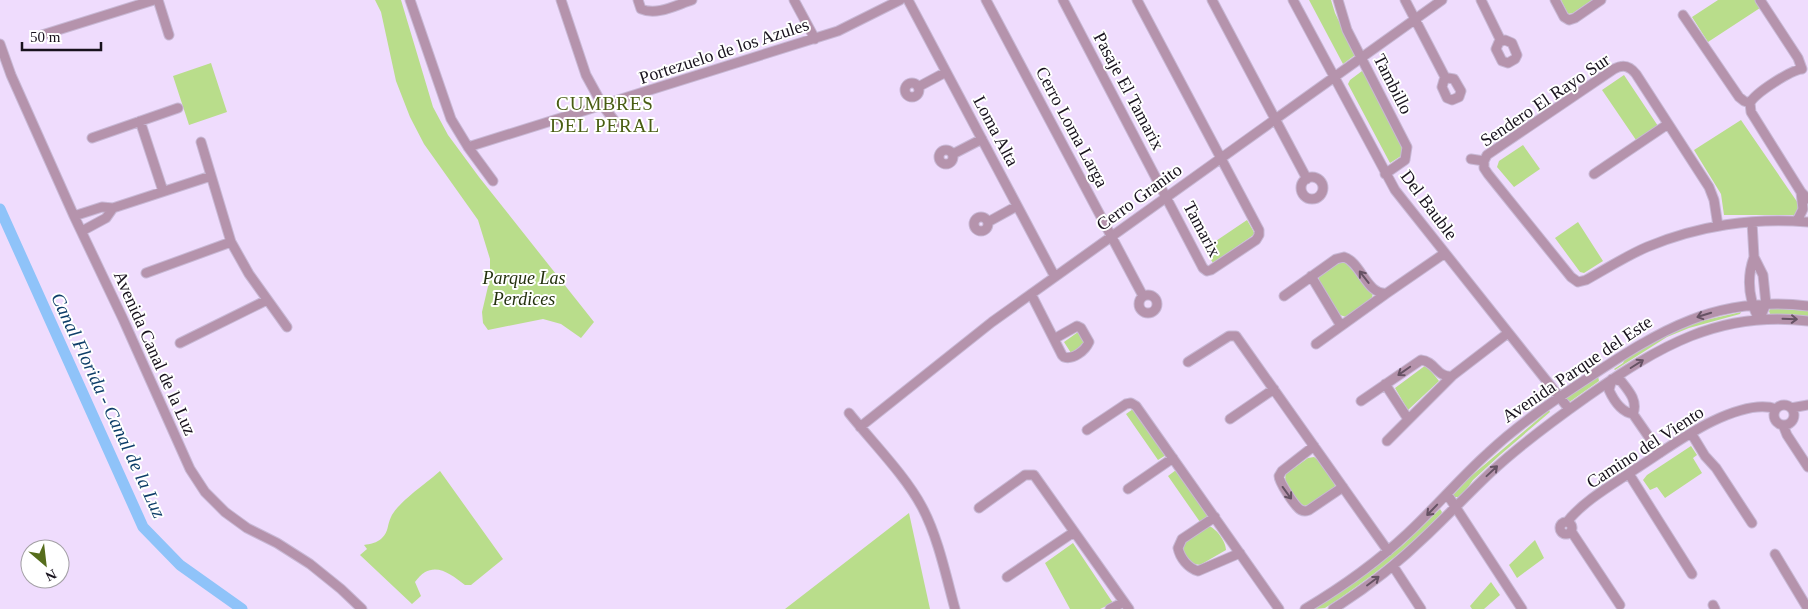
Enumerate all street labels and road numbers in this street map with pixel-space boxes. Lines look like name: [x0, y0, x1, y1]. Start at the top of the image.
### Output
street label: Portezuelo de los Azules: [637, 14, 811, 88]
street label: Pasaje El Tamarix: [1090, 29, 1168, 153]
street label: Sendero El Rayo Sur: [1477, 49, 1613, 151]
street label: Tambillo: [1369, 51, 1417, 117]
street label: Cerro Loma Larga: [1032, 63, 1112, 191]
street label: Loma Alta: [969, 93, 1023, 169]
street label: Cerro Granito: [1092, 159, 1186, 235]
street label: Del Bauble: [1396, 166, 1462, 244]
street label: Tamarix: [1179, 198, 1225, 260]
street label: Avenida Canal de la Luz: [110, 268, 200, 438]
street label: Avenida Parque del Este: [1498, 311, 1656, 427]
street label: Camino del Viento: [1583, 402, 1707, 492]

